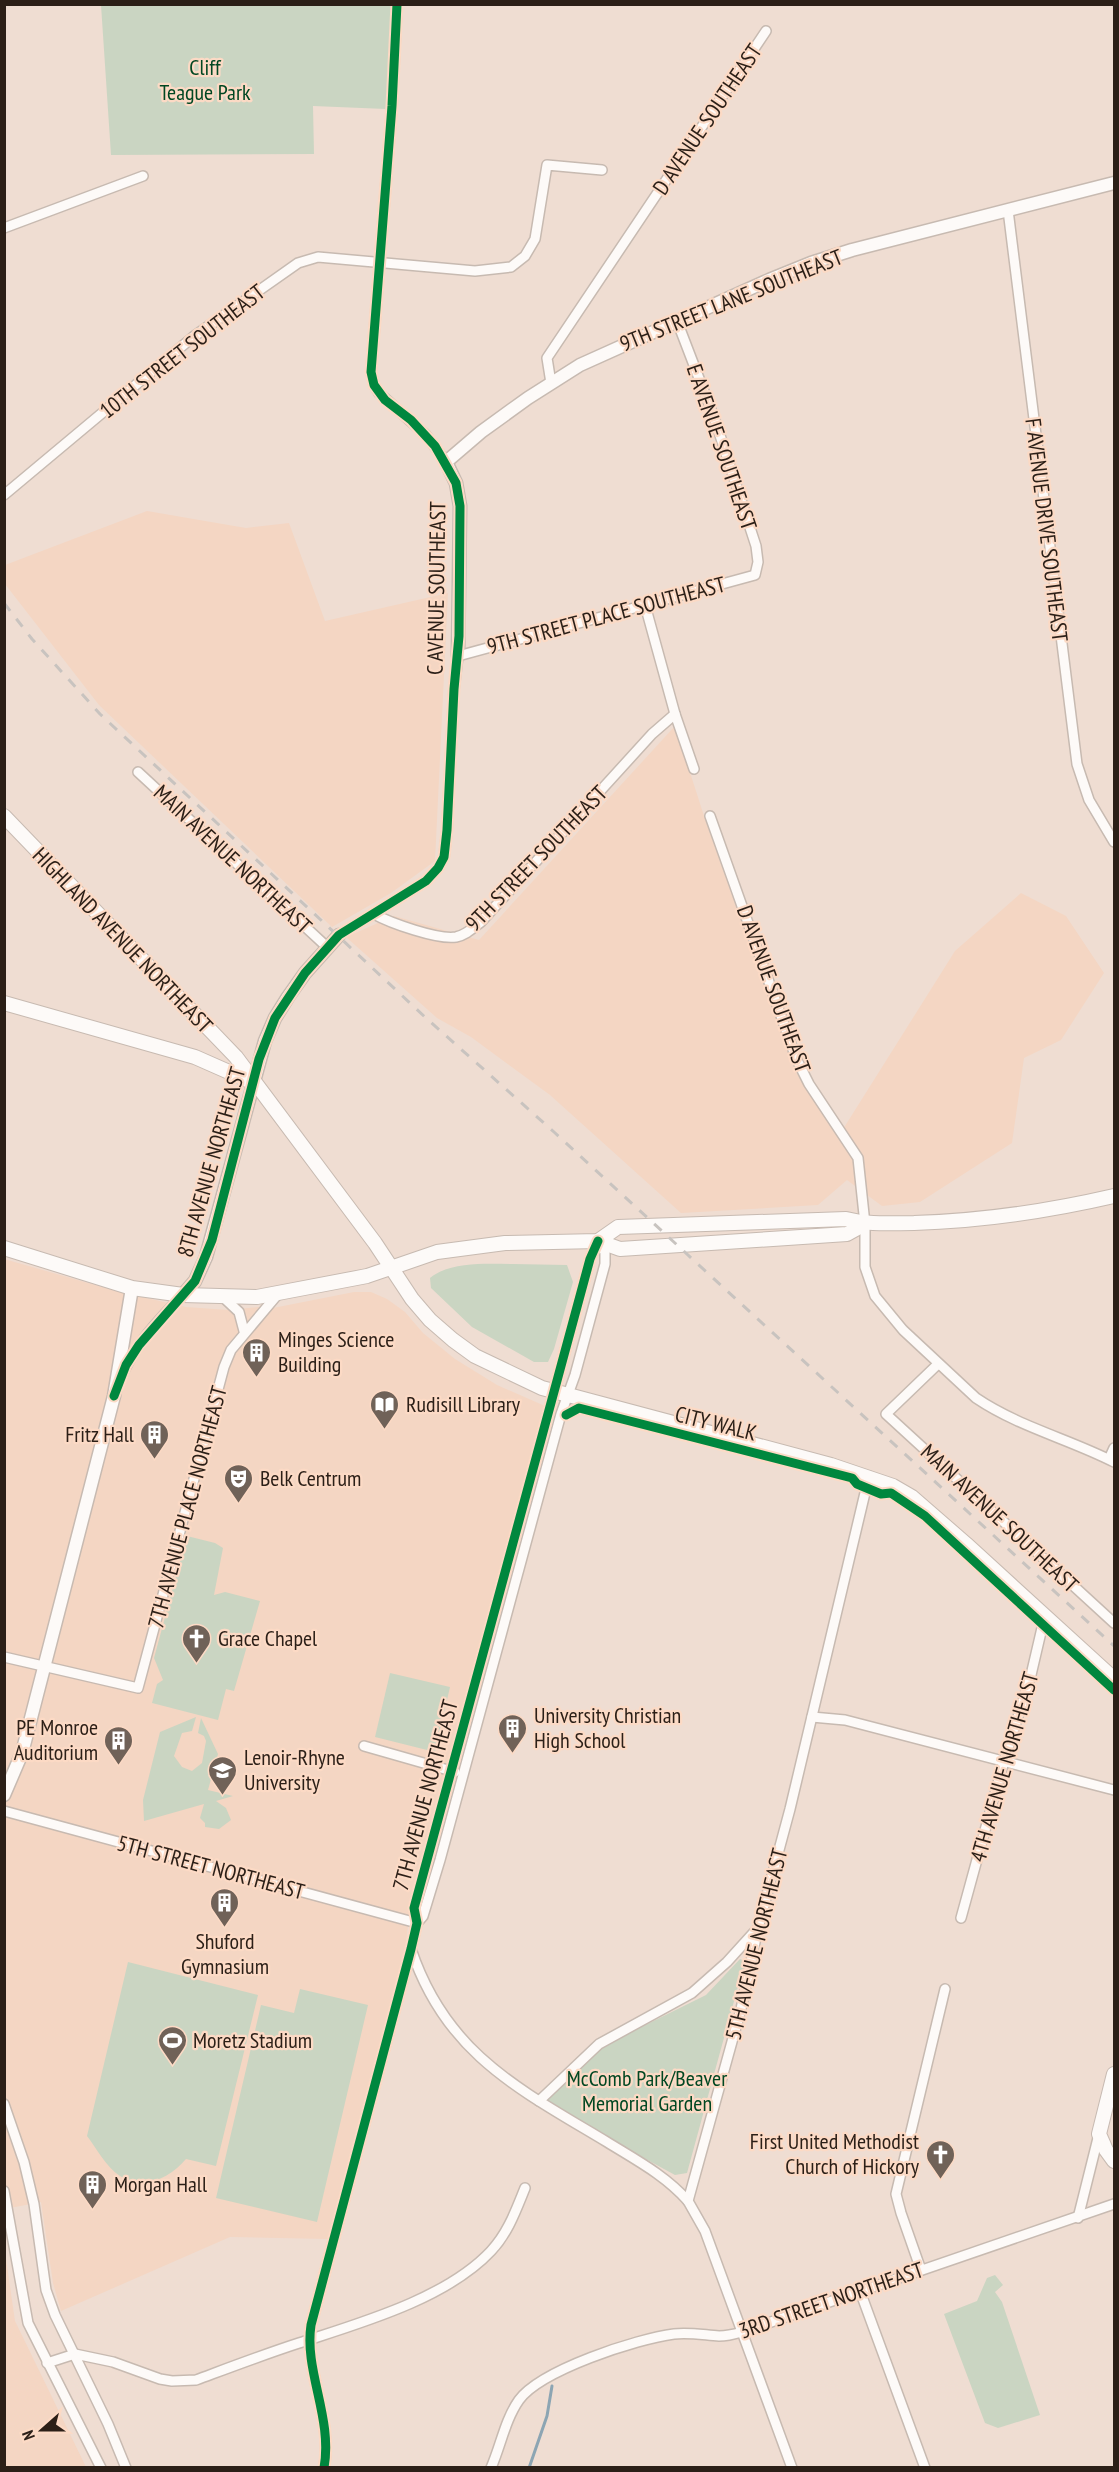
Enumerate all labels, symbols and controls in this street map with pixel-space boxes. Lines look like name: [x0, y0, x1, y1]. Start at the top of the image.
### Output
street label: D AVENUE SOUTHEAST: [646, 38, 768, 200]
park label: Cliff Teague Park: [160, 53, 251, 106]
street label: 9TH STREET LANE SOUTHEAST: [615, 242, 847, 358]
street label: 10TH STREET SOUTHEAST: [94, 278, 270, 424]
street label: E AVENUE SOUTHEAST: [680, 360, 764, 534]
street label: F AVENUE DRIVE SOUTHEAST: [1019, 417, 1075, 643]
street label: C AVENUE SOUTHEAST: [420, 501, 452, 675]
street label: 9TH STREET PLACE SOUTHEAST: [484, 570, 728, 660]
street label: MAIN AVENUE NORTHEAST: [148, 778, 318, 940]
street label: 9TH STREET SOUTHEAST: [459, 779, 613, 937]
street label: HIGHLAND AVENUE NORTHEAST: [27, 841, 219, 1039]
street label: D AVENUE SOUTHEAST: [731, 902, 817, 1077]
street label: 8TH AVENUE NORTHEAST: [170, 1064, 252, 1260]
place label: Minges Science Building: [278, 1325, 394, 1378]
building icon: Minges Science Building: [241, 1336, 273, 1378]
street label: 7TH AVENUE PLACE NORTHEAST: [141, 1383, 233, 1631]
library icon: Rudisill Library: [369, 1388, 401, 1430]
place label: Rudisill Library: [406, 1390, 521, 1418]
street label: CITY WALK: [672, 1399, 760, 1447]
building icon: Fritz Hall: [139, 1418, 171, 1460]
place label: Fritz Hall: [65, 1420, 135, 1448]
street label: MAIN AVENUE SOUTHEAST: [915, 1438, 1085, 1598]
theatre icon: Belk Centrum: [223, 1462, 255, 1504]
place label: Belk Centrum: [260, 1464, 361, 1492]
church icon: Grace Chapel: [181, 1622, 213, 1664]
place label: Grace Chapel: [218, 1624, 318, 1652]
street label: 4TH AVENUE NORTHEAST: [963, 1669, 1045, 1865]
street label: 7TH AVENUE NORTHEAST: [386, 1696, 464, 1893]
place label: University Christian High School: [534, 1701, 681, 1754]
building icon: University Christian High School: [497, 1712, 529, 1754]
place label: PE Monroe Auditorium: [14, 1713, 98, 1766]
building icon: PE Monroe Auditorium: [103, 1724, 135, 1766]
place label: Lenoir-Rhyne University: [244, 1743, 345, 1796]
school or university icon: Lenoir-Rhyne University: [207, 1754, 239, 1796]
street label: 5TH STREET NORTHEAST: [114, 1829, 308, 1906]
street label: 5TH AVENUE NORTHEAST: [719, 1845, 793, 2043]
building icon: Shuford Gymnasium: [209, 1886, 241, 1928]
place label: Shuford Gymnasium: [181, 1927, 269, 1980]
sports icon: Moretz Stadium: [156, 2024, 188, 2066]
place label: Moretz Stadium: [193, 2026, 312, 2054]
park label: McComb Park/Beaver Memorial Garden: [567, 2064, 727, 2117]
place label: First United Methodist Church of Hickory: [750, 2127, 920, 2180]
church icon: First United Methodist Church of Hickory: [924, 2138, 956, 2180]
building icon: Morgan Hall: [77, 2168, 109, 2210]
place label: Morgan Hall: [114, 2170, 208, 2198]
street label: 3RD STREET NORTHEAST: [735, 2255, 927, 2345]
north arrow: [12, 2400, 72, 2460]
text: N: [17, 2428, 39, 2443]

